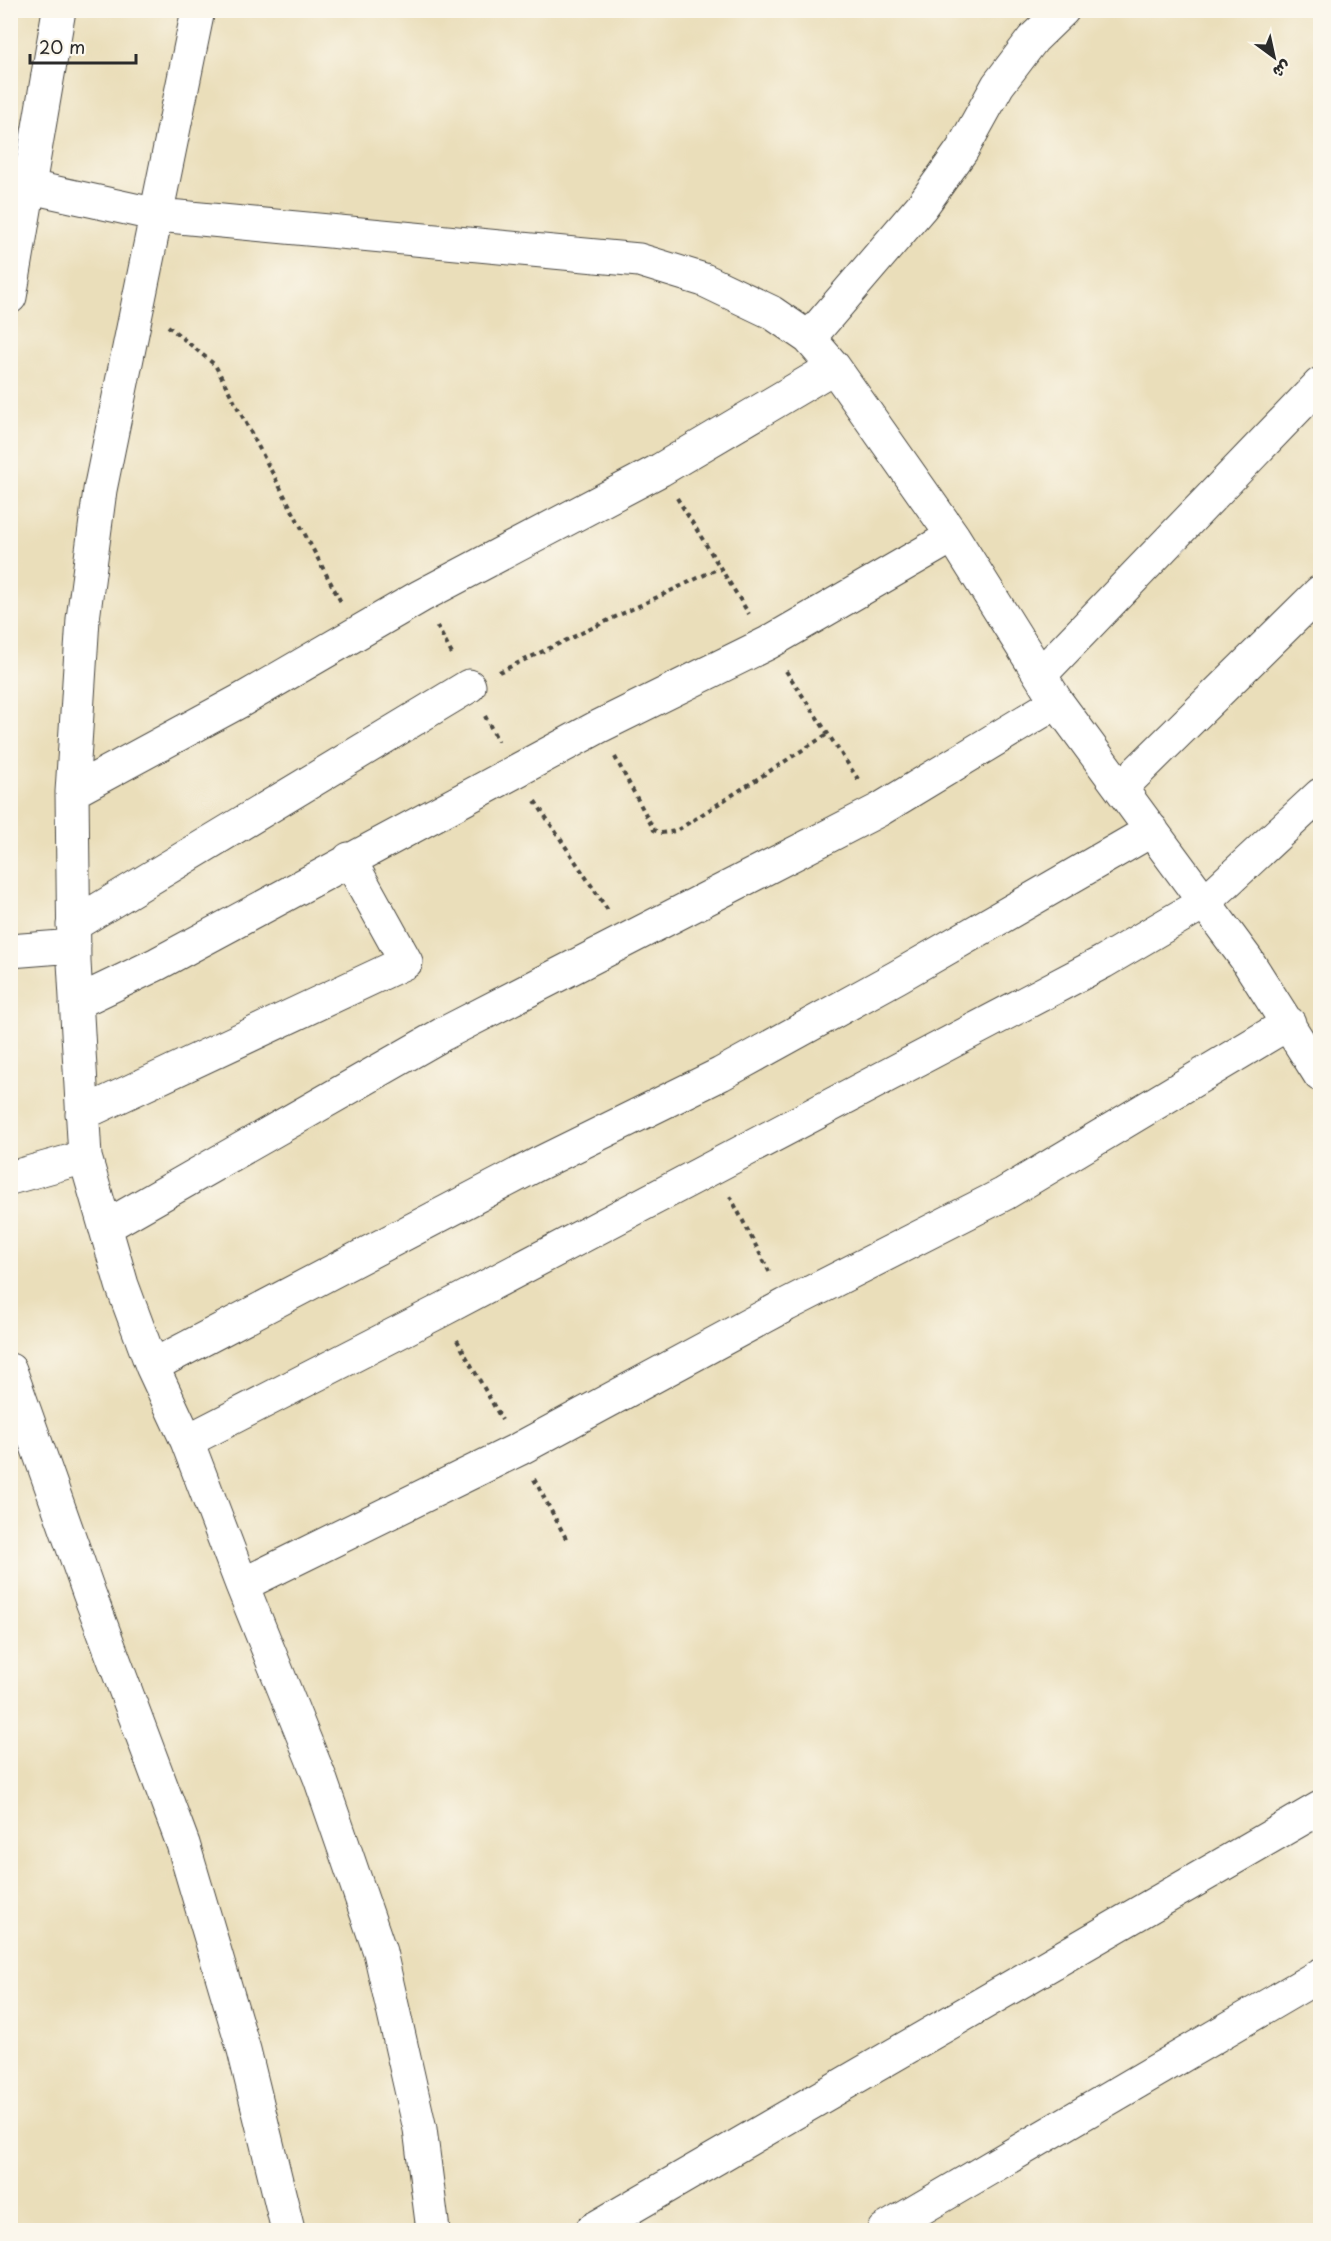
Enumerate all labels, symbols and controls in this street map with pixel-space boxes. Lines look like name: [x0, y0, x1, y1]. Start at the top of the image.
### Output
scale bar: [30, 27, 136, 65]
north arrow: [1244, 27, 1304, 87]
text: 20 m: [39, 33, 85, 60]
text: ش: [1269, 56, 1297, 85]

